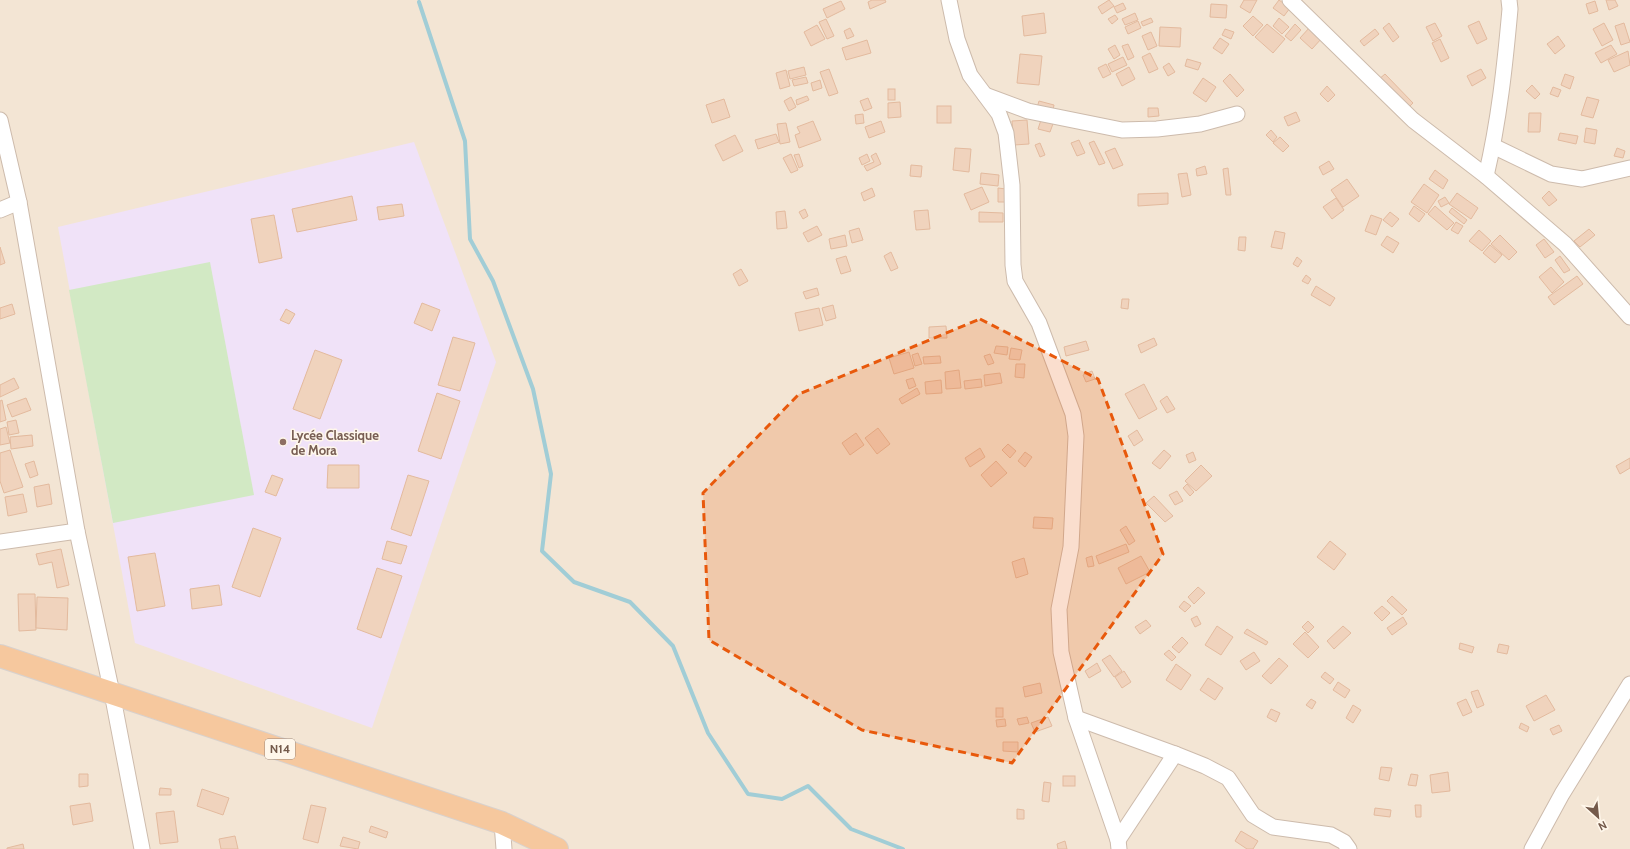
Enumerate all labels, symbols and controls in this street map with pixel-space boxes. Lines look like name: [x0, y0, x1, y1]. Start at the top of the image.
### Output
place label: Lycée Classique de Mora: [291, 427, 379, 458]
marker: Lycée Classique de Mora: [278, 437, 288, 447]
road number: N14: [265, 739, 295, 759]
north arrow: [1578, 797, 1618, 837]
text: N: [1596, 818, 1609, 834]

